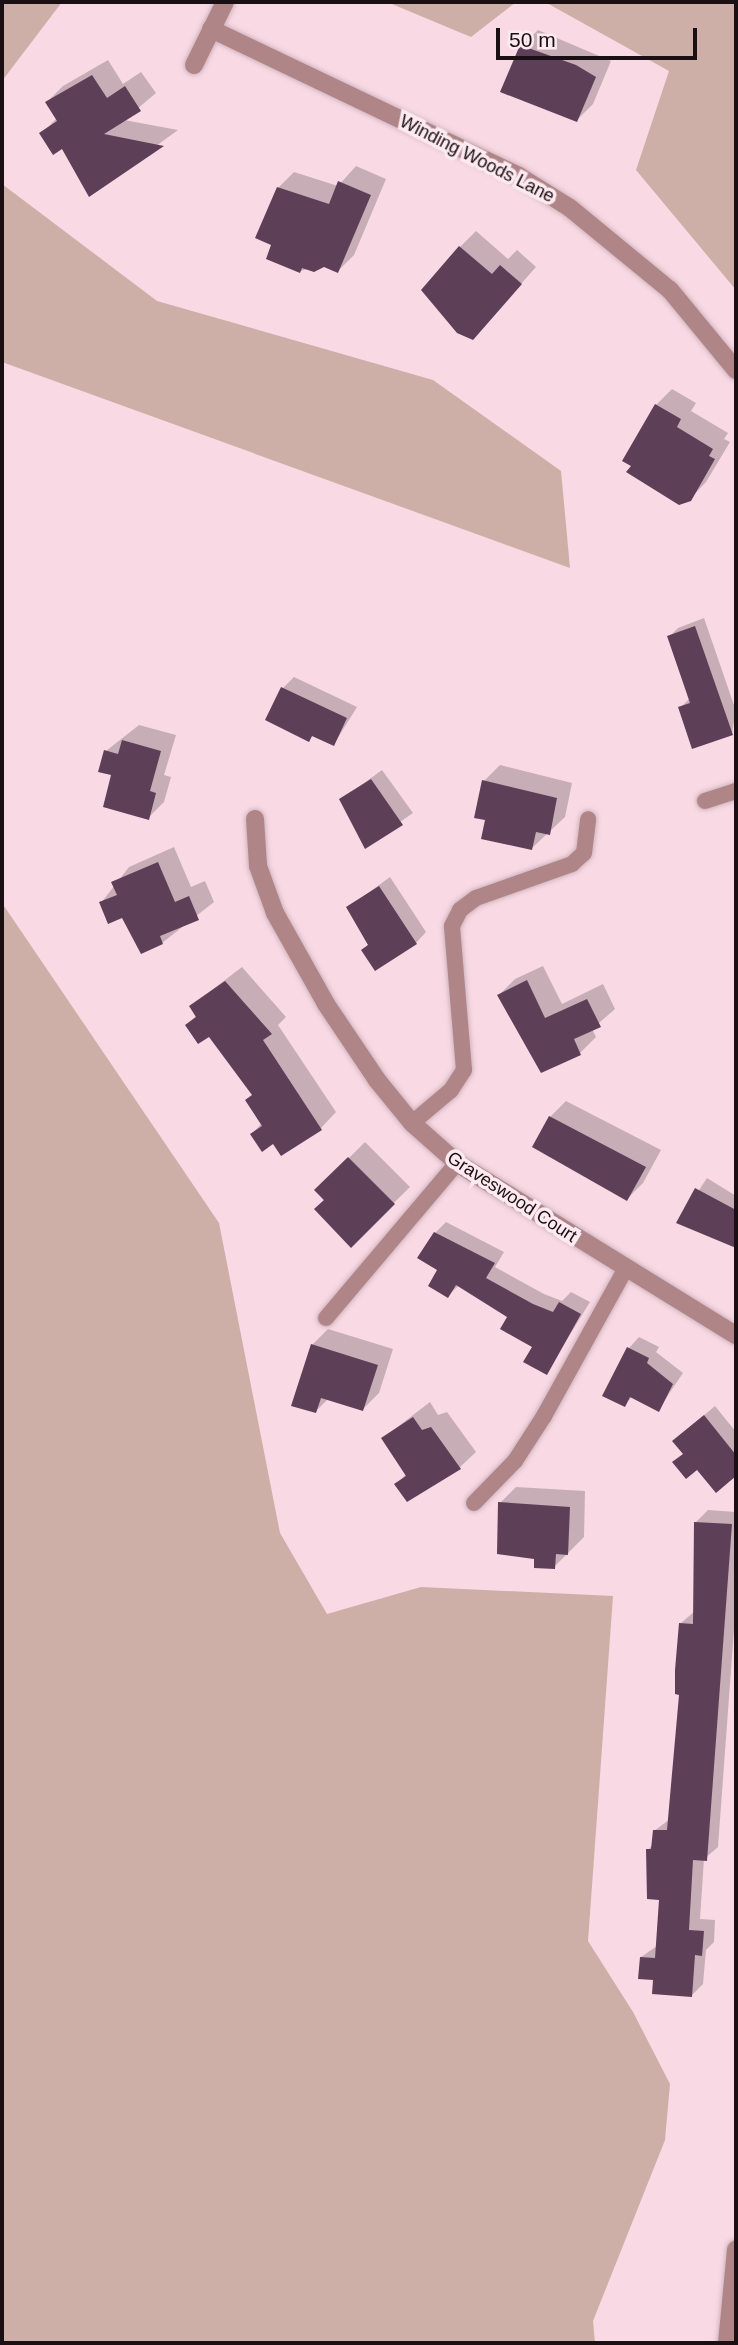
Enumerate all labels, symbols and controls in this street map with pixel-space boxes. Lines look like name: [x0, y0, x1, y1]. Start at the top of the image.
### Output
scale bar: [500, 14, 701, 58]
text: 50 m: [509, 28, 556, 51]
street label: Winding Woods Lane: [396, 111, 558, 207]
street label: Graveswood Court: [443, 1147, 581, 1247]

